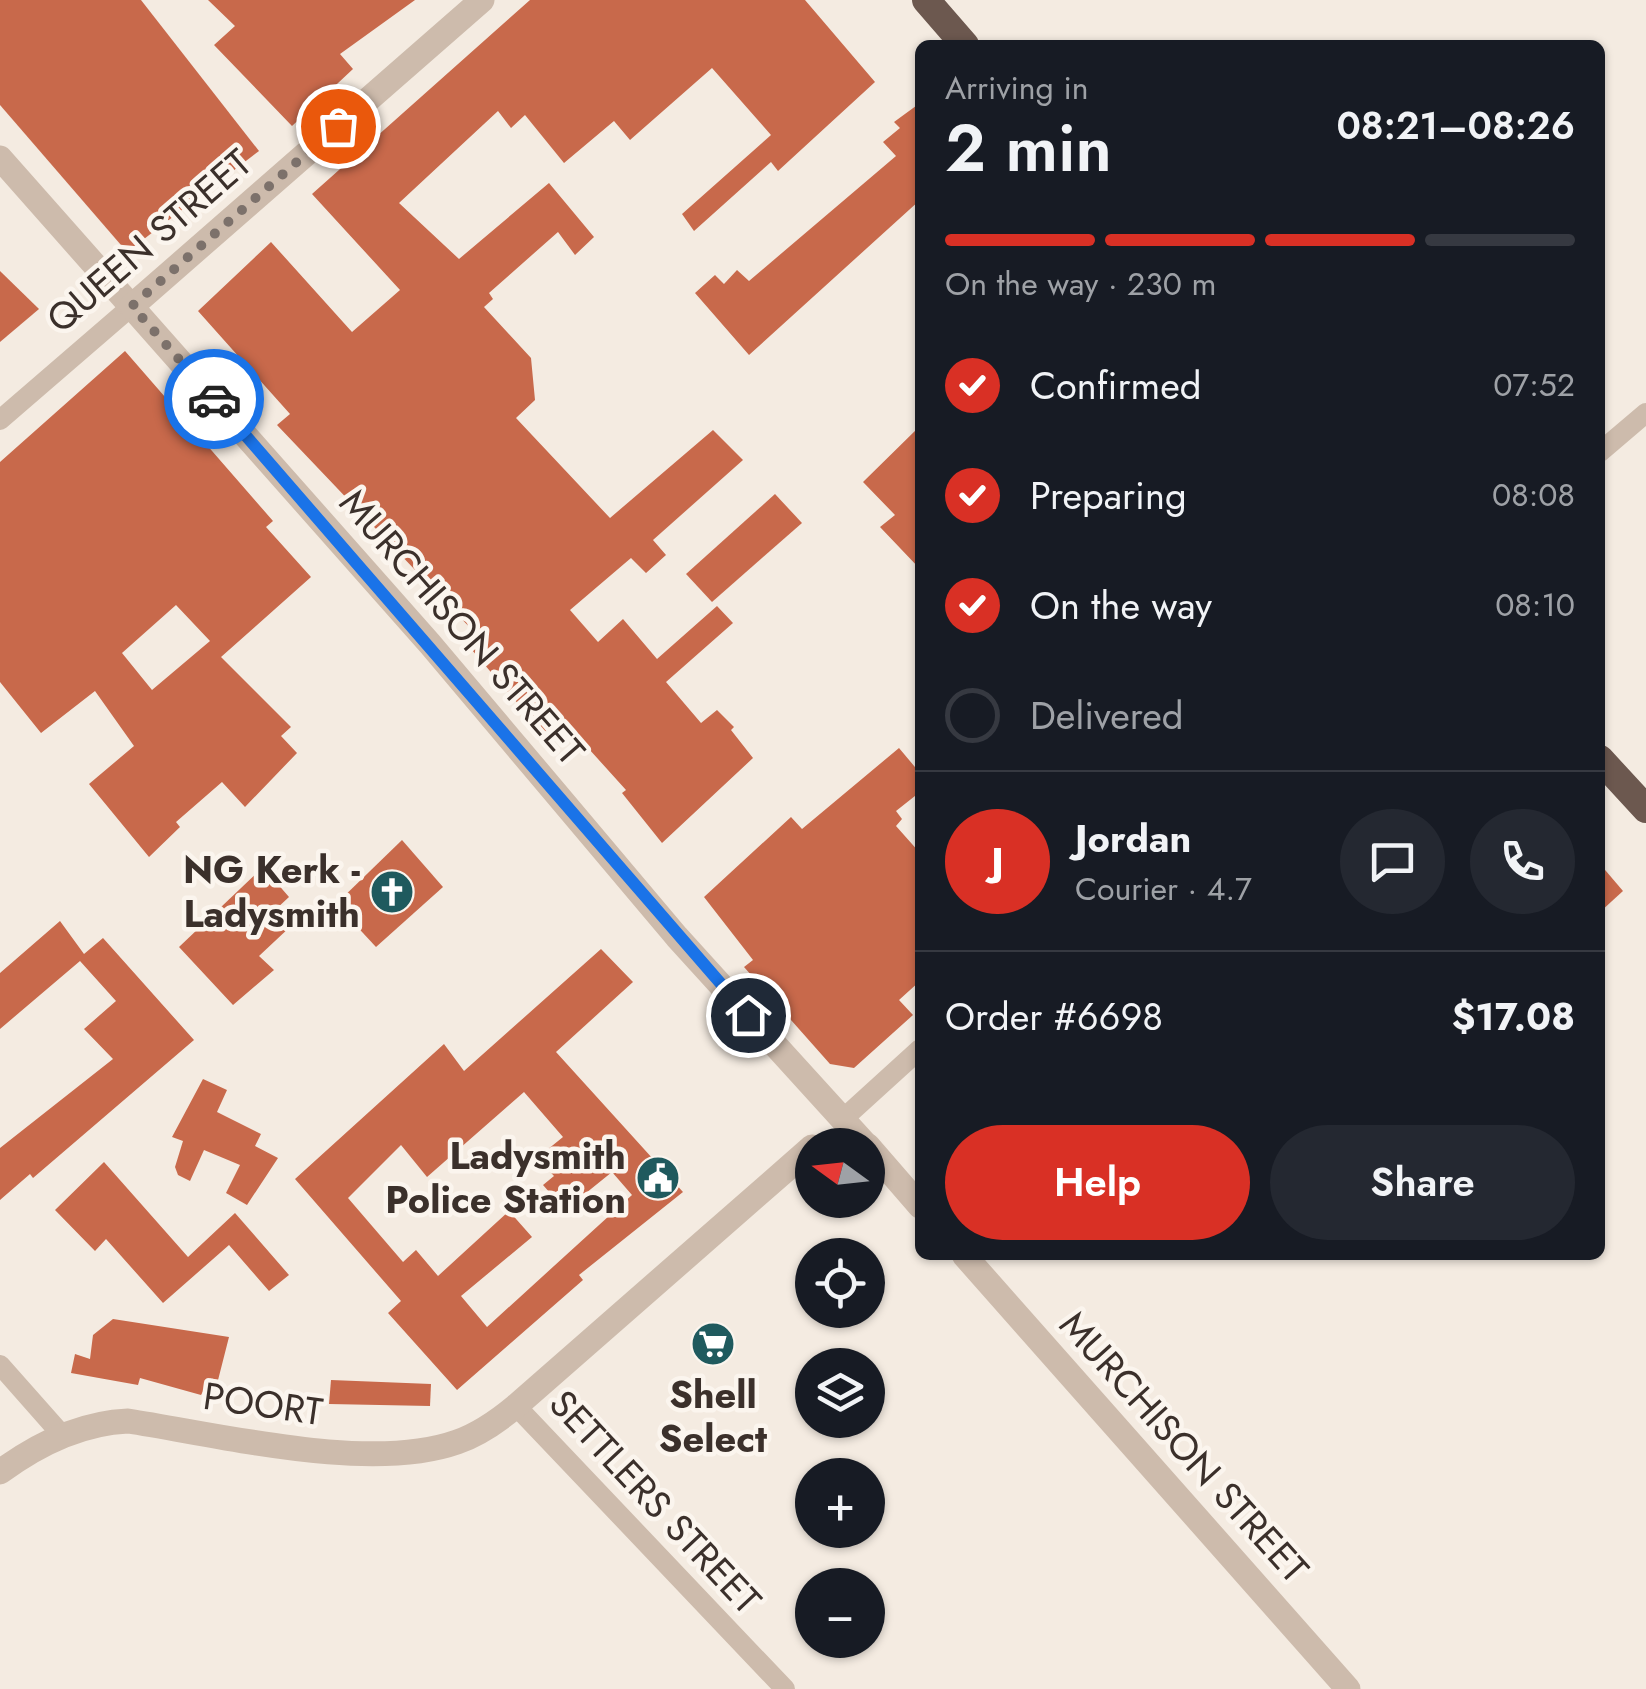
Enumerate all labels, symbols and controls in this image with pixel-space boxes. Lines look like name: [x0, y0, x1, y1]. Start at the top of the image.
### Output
text: Arriving in: [945, 65, 1089, 111]
pin: [296, 84, 381, 169]
text: 08:21–08:26: [1336, 98, 1575, 153]
icon: bag: [311, 99, 366, 154]
text: 2 min: [945, 101, 1112, 195]
street label: QUEEN STREET: [34, 136, 263, 345]
text: On the way · 230 m: [945, 261, 1217, 307]
courier: [164, 349, 264, 449]
icon: check: [945, 358, 1000, 413]
text: Confirmed: [1030, 358, 1201, 413]
text: 07:52: [1493, 362, 1575, 408]
icon: car: [187, 372, 242, 427]
icon: check: [945, 468, 1000, 523]
text: Preparing: [1030, 468, 1187, 523]
text: 08:08: [1492, 472, 1575, 518]
street label: MURCHISON STREET: [327, 477, 598, 777]
icon: check: [945, 578, 1000, 633]
text: On the way: [1030, 578, 1212, 633]
text: 08:10: [1495, 582, 1575, 628]
text: Delivered: [1030, 688, 1183, 743]
button: chat: [1340, 809, 1445, 914]
button: phone: [1470, 809, 1575, 914]
text: Jordan: [1075, 811, 1191, 866]
text: J: [991, 834, 1004, 889]
place label: NG Kerk - Ladysmith: [183, 842, 361, 941]
text: Courier · 4.7: [1075, 866, 1252, 912]
church icon: NG Kerk - Ladysmith: [369, 869, 415, 915]
pin: [706, 973, 791, 1058]
icon: home: [721, 988, 776, 1043]
text: Order #6698: [945, 989, 1163, 1044]
text: $17.08: [1452, 989, 1575, 1044]
button: Help: [945, 1125, 1250, 1240]
button: Share: [1270, 1125, 1575, 1240]
place label: Ladysmith Police Station: [385, 1128, 626, 1227]
north arrow: [795, 1128, 885, 1218]
map controls: [795, 1128, 885, 1658]
public building icon: Ladysmith Police Station: [635, 1155, 681, 1201]
button: locate: [795, 1238, 885, 1328]
street label: MURCHISON STREET: [1047, 1298, 1322, 1595]
supermarket icon: Shell Select: [690, 1321, 736, 1367]
button: layers: [795, 1348, 885, 1438]
place label: Shell Select: [659, 1367, 767, 1466]
street label: POORT: [200, 1368, 327, 1439]
street label: SETTLERS STREET: [537, 1377, 774, 1626]
button: +: [795, 1458, 885, 1548]
button: −: [795, 1568, 885, 1658]

